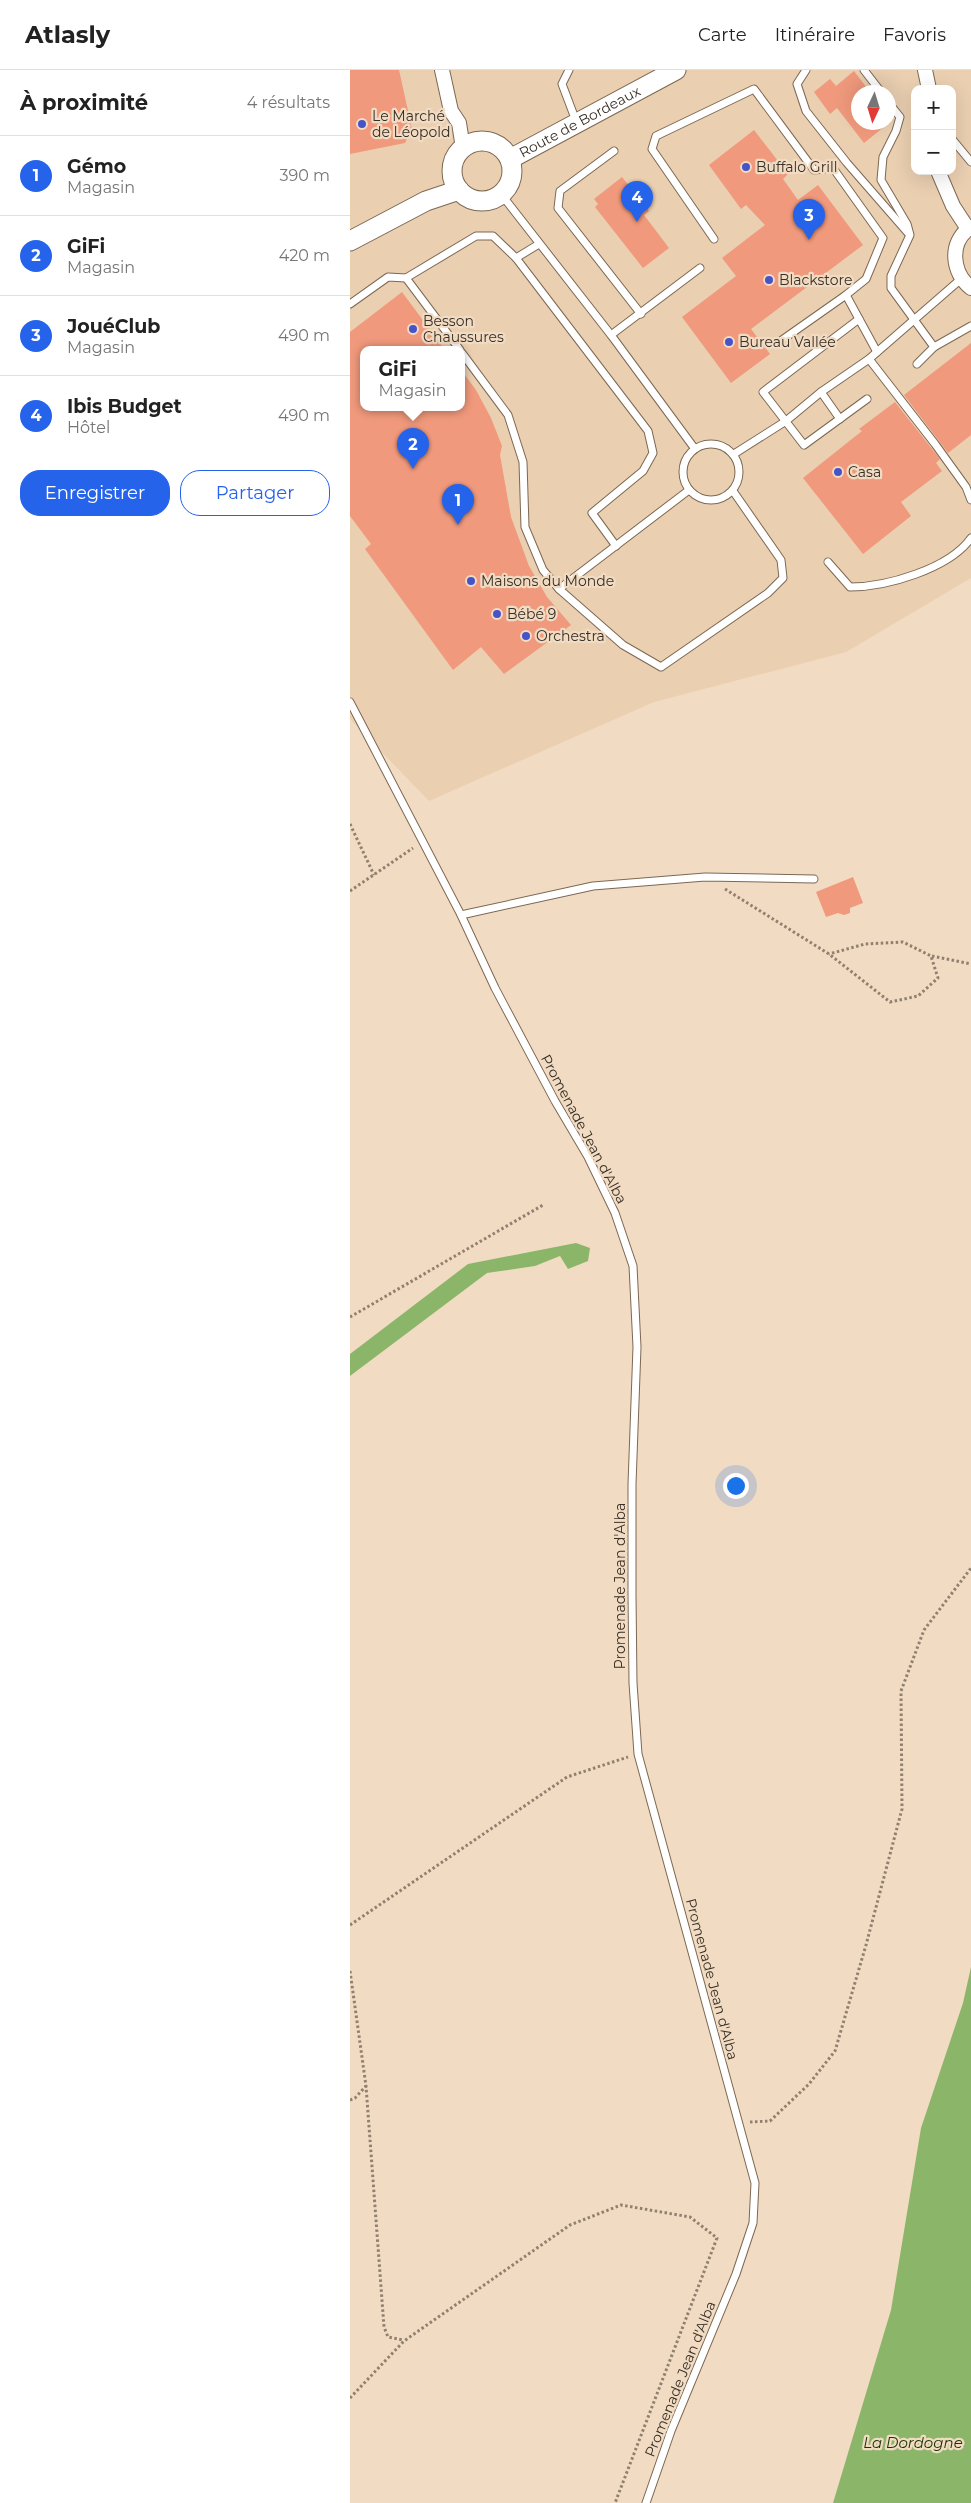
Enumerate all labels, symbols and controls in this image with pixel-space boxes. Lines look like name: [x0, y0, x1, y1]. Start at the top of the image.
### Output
text: Atlasly: [25, 20, 110, 49]
text: Carte: [698, 24, 747, 46]
text: Itinéraire: [775, 24, 855, 46]
text: Favoris: [883, 24, 946, 46]
street label: Route de Bordeaux: [516, 82, 644, 162]
north arrow: [851, 85, 896, 130]
map controls: [911, 85, 956, 175]
button: +: [911, 85, 956, 130]
text: À proximité: [20, 90, 148, 115]
text: 4 résultats: [247, 93, 330, 112]
place label: Le Marché de Léopold: [372, 107, 451, 141]
marker: Le Marché de Léopold: [356, 118, 368, 130]
button: −: [911, 130, 956, 175]
text: Gémo: [67, 155, 126, 178]
place label: Buffalo Grill: [756, 158, 837, 176]
marker: Buffalo Grill: [740, 161, 752, 173]
text: 1: [33, 166, 39, 185]
text: 390 m: [279, 166, 330, 185]
text: Magasin: [67, 178, 135, 197]
pin: 4: [621, 181, 653, 222]
pin: 3: [793, 199, 825, 240]
text: GiFi: [67, 235, 105, 258]
text: 2: [31, 246, 41, 265]
text: 420 m: [279, 246, 330, 265]
text: Magasin: [67, 258, 135, 277]
place label: Blackstore: [779, 271, 852, 289]
marker: Blackstore: [763, 274, 775, 286]
place label: Besson Chaussures: [423, 312, 504, 346]
text: JouéClub: [67, 315, 160, 338]
marker: Besson Chaussures: [407, 323, 419, 335]
text: 3: [31, 326, 41, 345]
text: 490 m: [278, 326, 330, 345]
place label: Bureau Vallée: [739, 333, 836, 351]
marker: Bureau Vallée: [723, 336, 735, 348]
text: Magasin: [67, 338, 135, 357]
popup: [360, 346, 465, 411]
text: GiFi: [378, 358, 417, 381]
text: Magasin: [378, 381, 447, 400]
text: Ibis Budget: [67, 395, 182, 418]
text: 4: [30, 406, 42, 425]
text: 490 m: [278, 406, 330, 425]
text: Hôtel: [67, 418, 110, 437]
pin: 2: [397, 428, 429, 469]
place label: Casa: [848, 463, 881, 481]
marker: Casa: [832, 466, 844, 478]
button: Enregistrer: [20, 470, 170, 516]
button: Partager: [180, 470, 330, 516]
pin: 1: [442, 484, 474, 525]
place label: Maisons du Monde: [481, 572, 614, 590]
marker: Maisons du Monde: [465, 575, 477, 587]
place label: Bébé 9: [507, 605, 556, 623]
marker: Bébé 9: [491, 608, 503, 620]
place label: Orchestra: [536, 627, 605, 645]
marker: Orchestra: [520, 630, 532, 642]
street label: Promenade Jean d'Alba: [537, 1051, 631, 1207]
your location: [723, 1473, 749, 1499]
street label: Promenade Jean d'Alba: [611, 1503, 629, 1669]
street label: Promenade Jean d'Alba: [682, 1896, 742, 2062]
street label: Promenade Jean d'Alba: [640, 2298, 720, 2460]
water label: La Dordogne: [863, 2433, 963, 2452]

